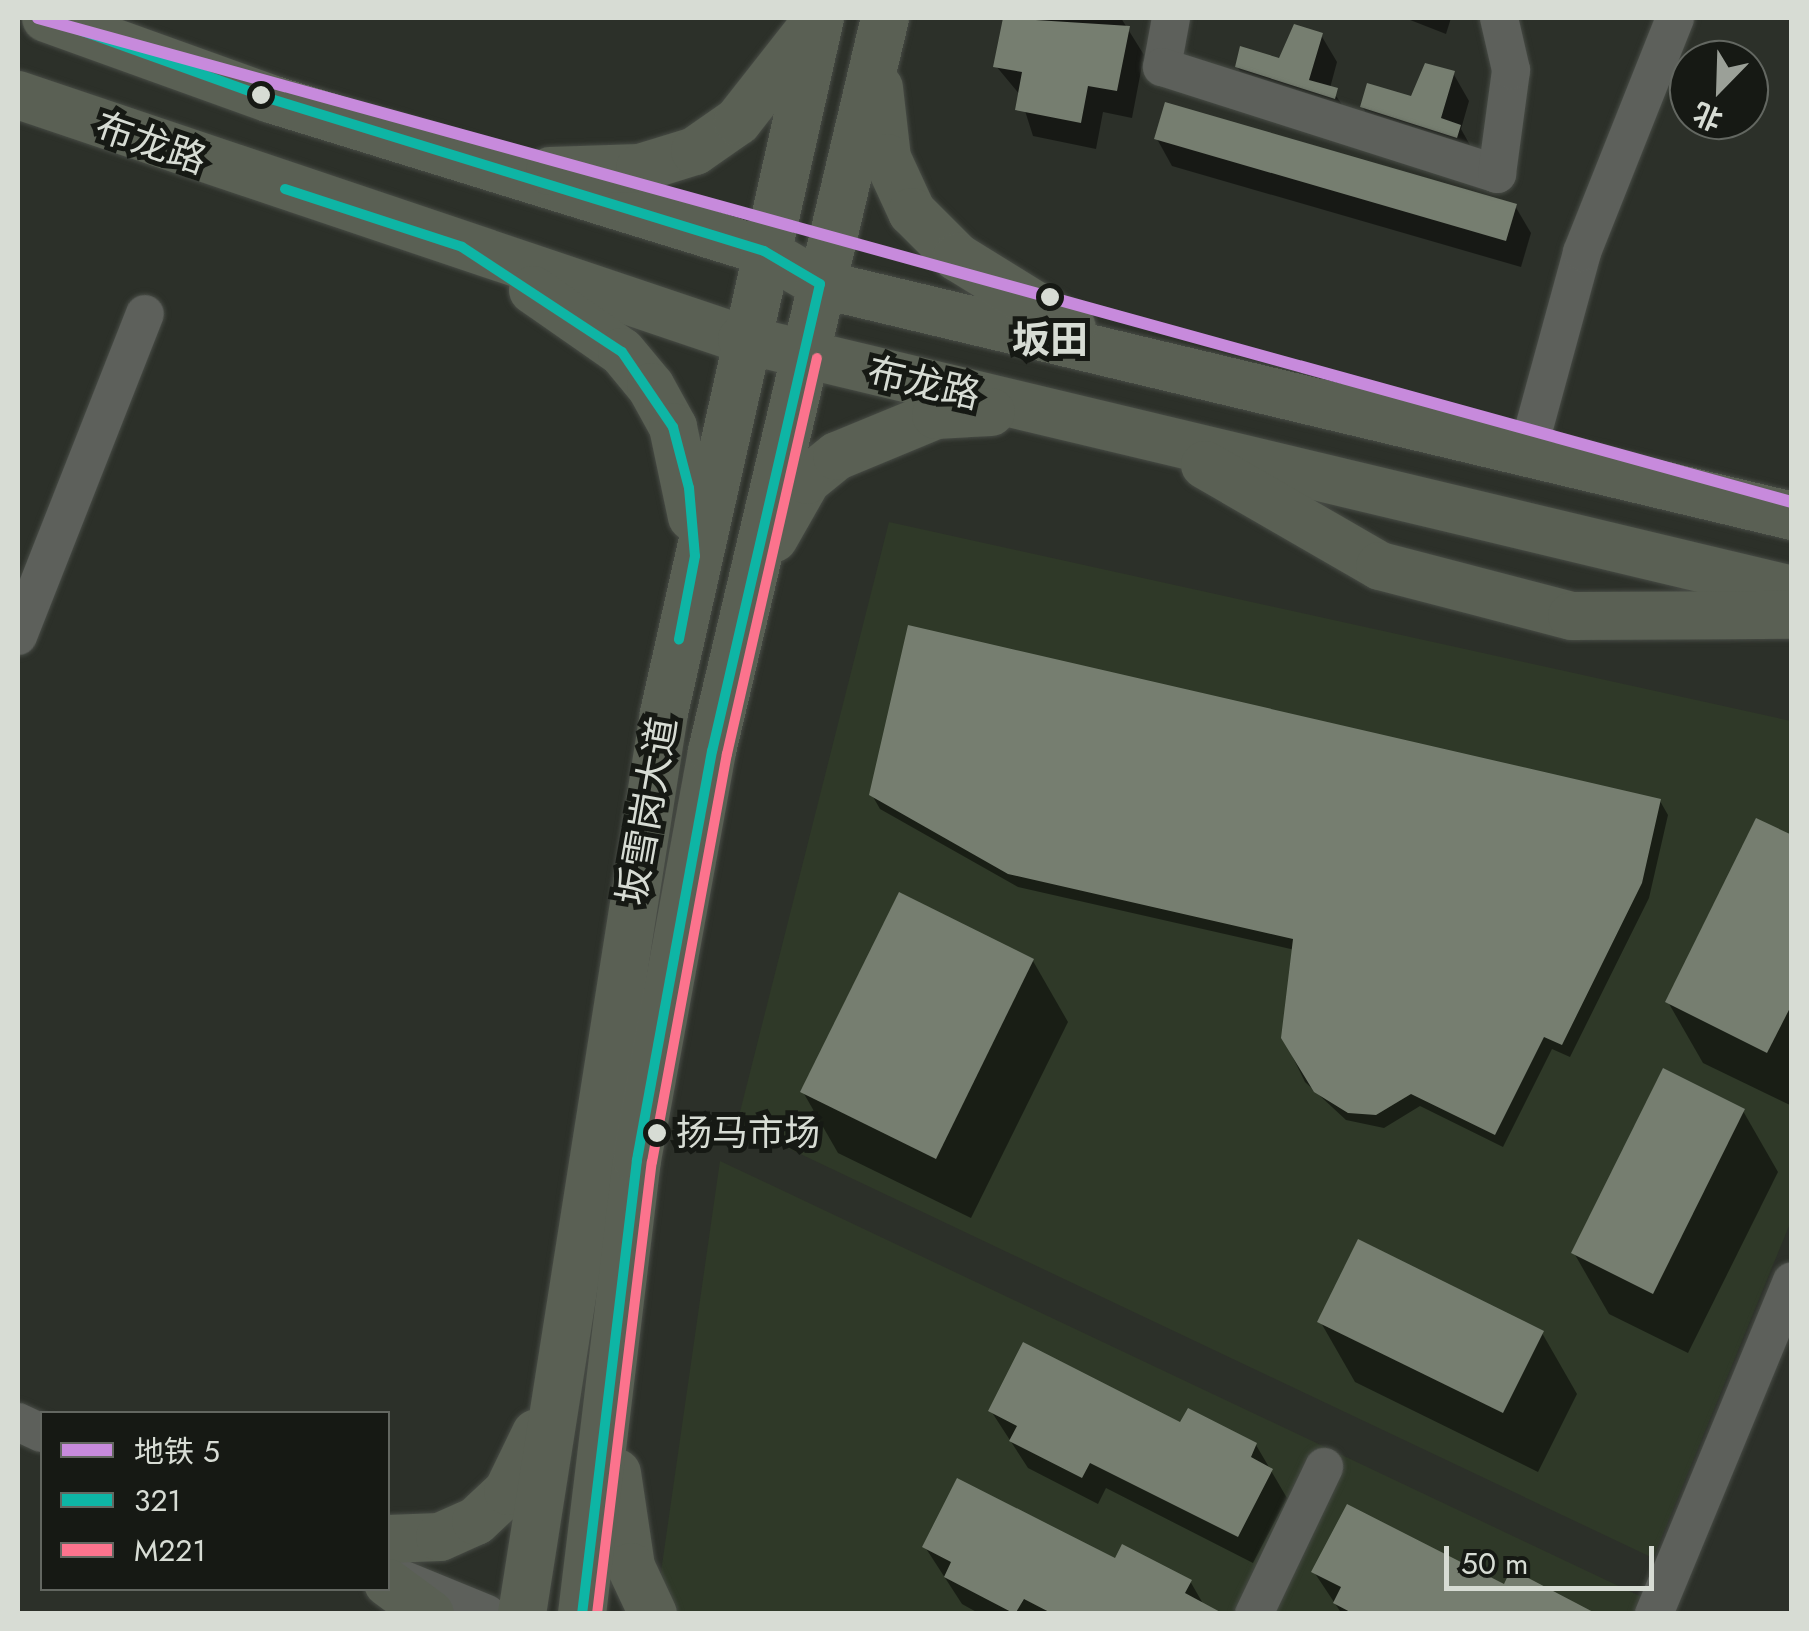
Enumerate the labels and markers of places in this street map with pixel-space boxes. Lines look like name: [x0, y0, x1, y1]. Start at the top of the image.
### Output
unlabelled marker: [251, 85, 271, 105]
marker: 坂田: [1035, 282, 1065, 312]
place label: 坂田: [1012, 317, 1088, 363]
place label: 扬马市场: [676, 1111, 820, 1155]
marker: 扬马市场: [647, 1123, 667, 1143]

